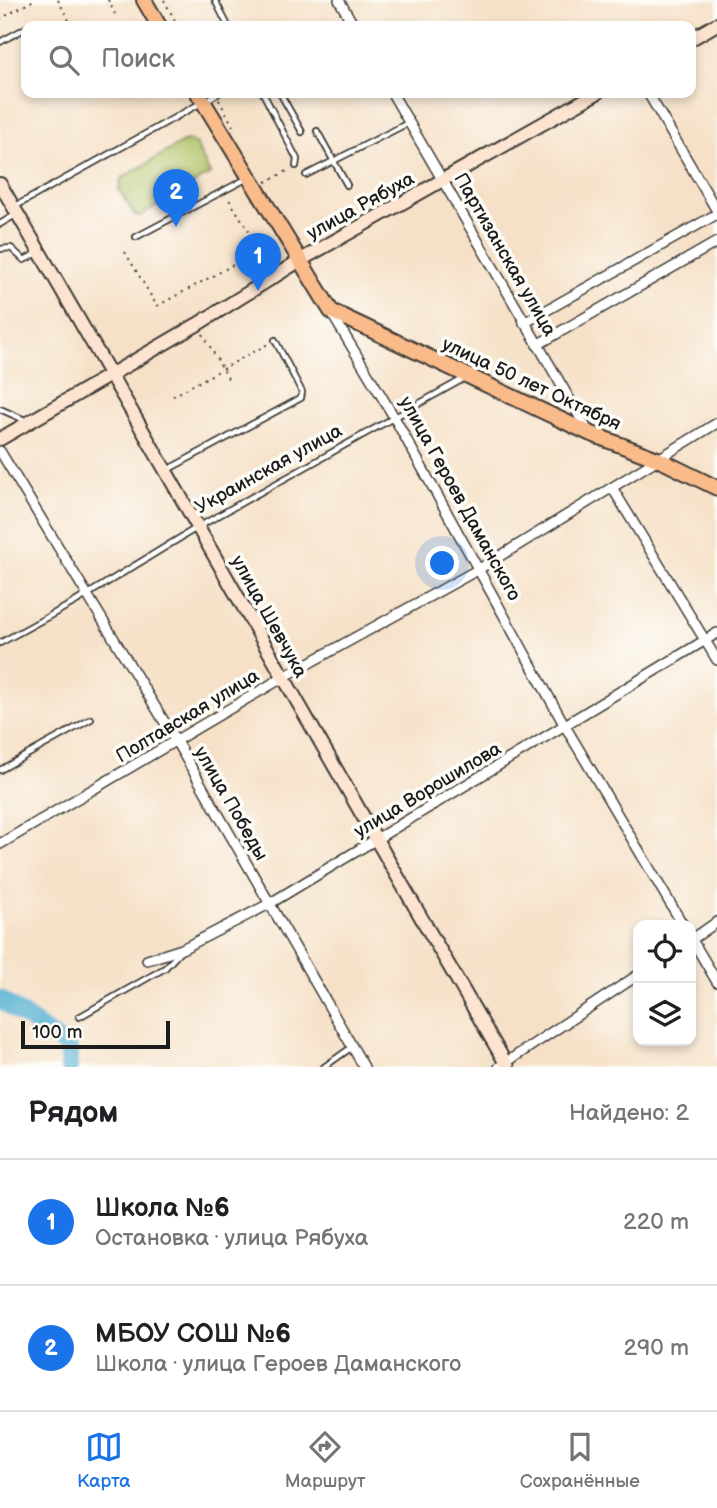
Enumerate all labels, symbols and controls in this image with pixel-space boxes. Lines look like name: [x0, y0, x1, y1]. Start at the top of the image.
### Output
search box: [21, 21, 696, 98]
icon: search: [45, 41, 83, 79]
text: Поиск: [101, 44, 175, 75]
street label: улица Рябуха: [303, 167, 418, 245]
pin: 2: [153, 169, 199, 227]
street label: Партизанская улица: [449, 169, 561, 341]
pin: 1: [235, 233, 281, 291]
street label: улица 50 лет Октября: [438, 333, 625, 436]
street label: улица Героев Даманского: [394, 393, 526, 605]
street label: Украинская улица: [191, 419, 346, 519]
your location: [425, 546, 459, 580]
street label: улица Шевчука: [226, 552, 312, 682]
street label: Полтавская улица: [112, 664, 264, 768]
street label: улица Ворошилова: [350, 737, 505, 843]
street label: улица Победы: [189, 743, 273, 865]
map controls: [633, 920, 696, 1046]
button: locate: [633, 920, 696, 983]
button: layers: [633, 983, 696, 1046]
scale bar: [21, 1018, 170, 1050]
text: 100 m: [32, 1021, 83, 1044]
text: Рядом: [28, 1095, 118, 1131]
text: Найдено: 2: [569, 1099, 689, 1127]
text: Школа №6: [95, 1193, 230, 1224]
text: 1: [46, 1208, 56, 1236]
text: 220 m: [623, 1208, 689, 1236]
text: Остановка · улица Рябуха: [95, 1224, 368, 1252]
text: МБОУ СОШ №6: [95, 1319, 291, 1350]
text: 2: [44, 1334, 58, 1362]
text: 290 m: [623, 1334, 689, 1362]
text: Школа · улица Героев Даманского: [95, 1350, 461, 1378]
tab: Карта: [77, 1428, 131, 1493]
tab: Маршрут: [285, 1428, 366, 1493]
tab: Сохранённые: [520, 1428, 640, 1493]

